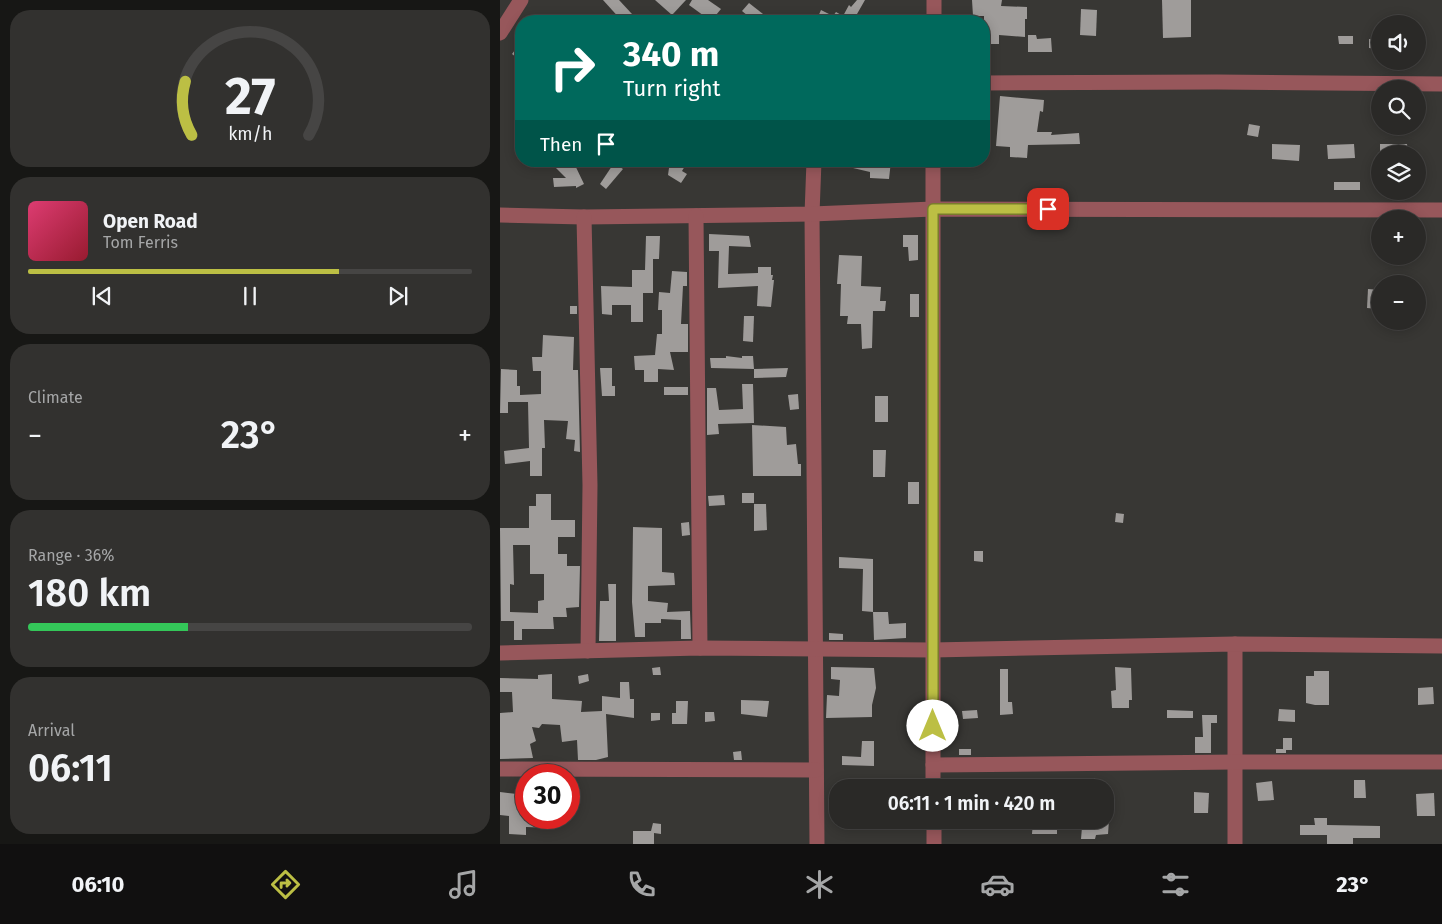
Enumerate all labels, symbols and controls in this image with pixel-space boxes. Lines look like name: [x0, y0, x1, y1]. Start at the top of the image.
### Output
map controls: [1371, 15, 1426, 330]
button: sound: [1371, 15, 1426, 70]
text: 340 m: [623, 33, 719, 75]
icon: right: [540, 35, 605, 100]
text: 27: [225, 65, 275, 128]
text: Turn right: [623, 75, 720, 102]
button: search: [1371, 80, 1426, 135]
text: km/h: [228, 123, 272, 145]
icon: arrive: [592, 130, 620, 158]
text: Then: [540, 133, 582, 156]
button: layers: [1371, 145, 1426, 200]
pin: [1027, 188, 1069, 230]
icon: arrive: [1034, 195, 1062, 223]
text: Open Road: [103, 210, 198, 233]
button: +: [1371, 210, 1426, 265]
text: Tom Ferris: [103, 233, 178, 252]
button: −: [1371, 275, 1426, 330]
icon: previous: [88, 282, 116, 310]
icon: pause: [236, 282, 264, 310]
icon: next: [384, 282, 412, 310]
text: Climate: [28, 388, 83, 407]
text: 23°: [221, 412, 279, 458]
text: −: [28, 419, 42, 452]
text: +: [458, 419, 472, 452]
text: Range · 36%: [28, 546, 114, 565]
text: 180 km: [28, 570, 151, 616]
position arrow: [906, 699, 958, 751]
text: Arrival: [28, 721, 75, 740]
text: 06:11: [28, 745, 113, 791]
speed limit sign: 30: [515, 764, 580, 829]
text: 06:11 · 1 min · 420 m: [888, 792, 1055, 815]
icon: directions: [268, 867, 303, 902]
icon: music: [446, 867, 481, 902]
icon: phone: [624, 867, 659, 902]
icon: climate: [802, 867, 837, 902]
icon: car: [980, 867, 1015, 902]
icon: filters: [1158, 867, 1193, 902]
text: 06:10: [72, 871, 124, 898]
text: 23°: [1336, 871, 1370, 898]

